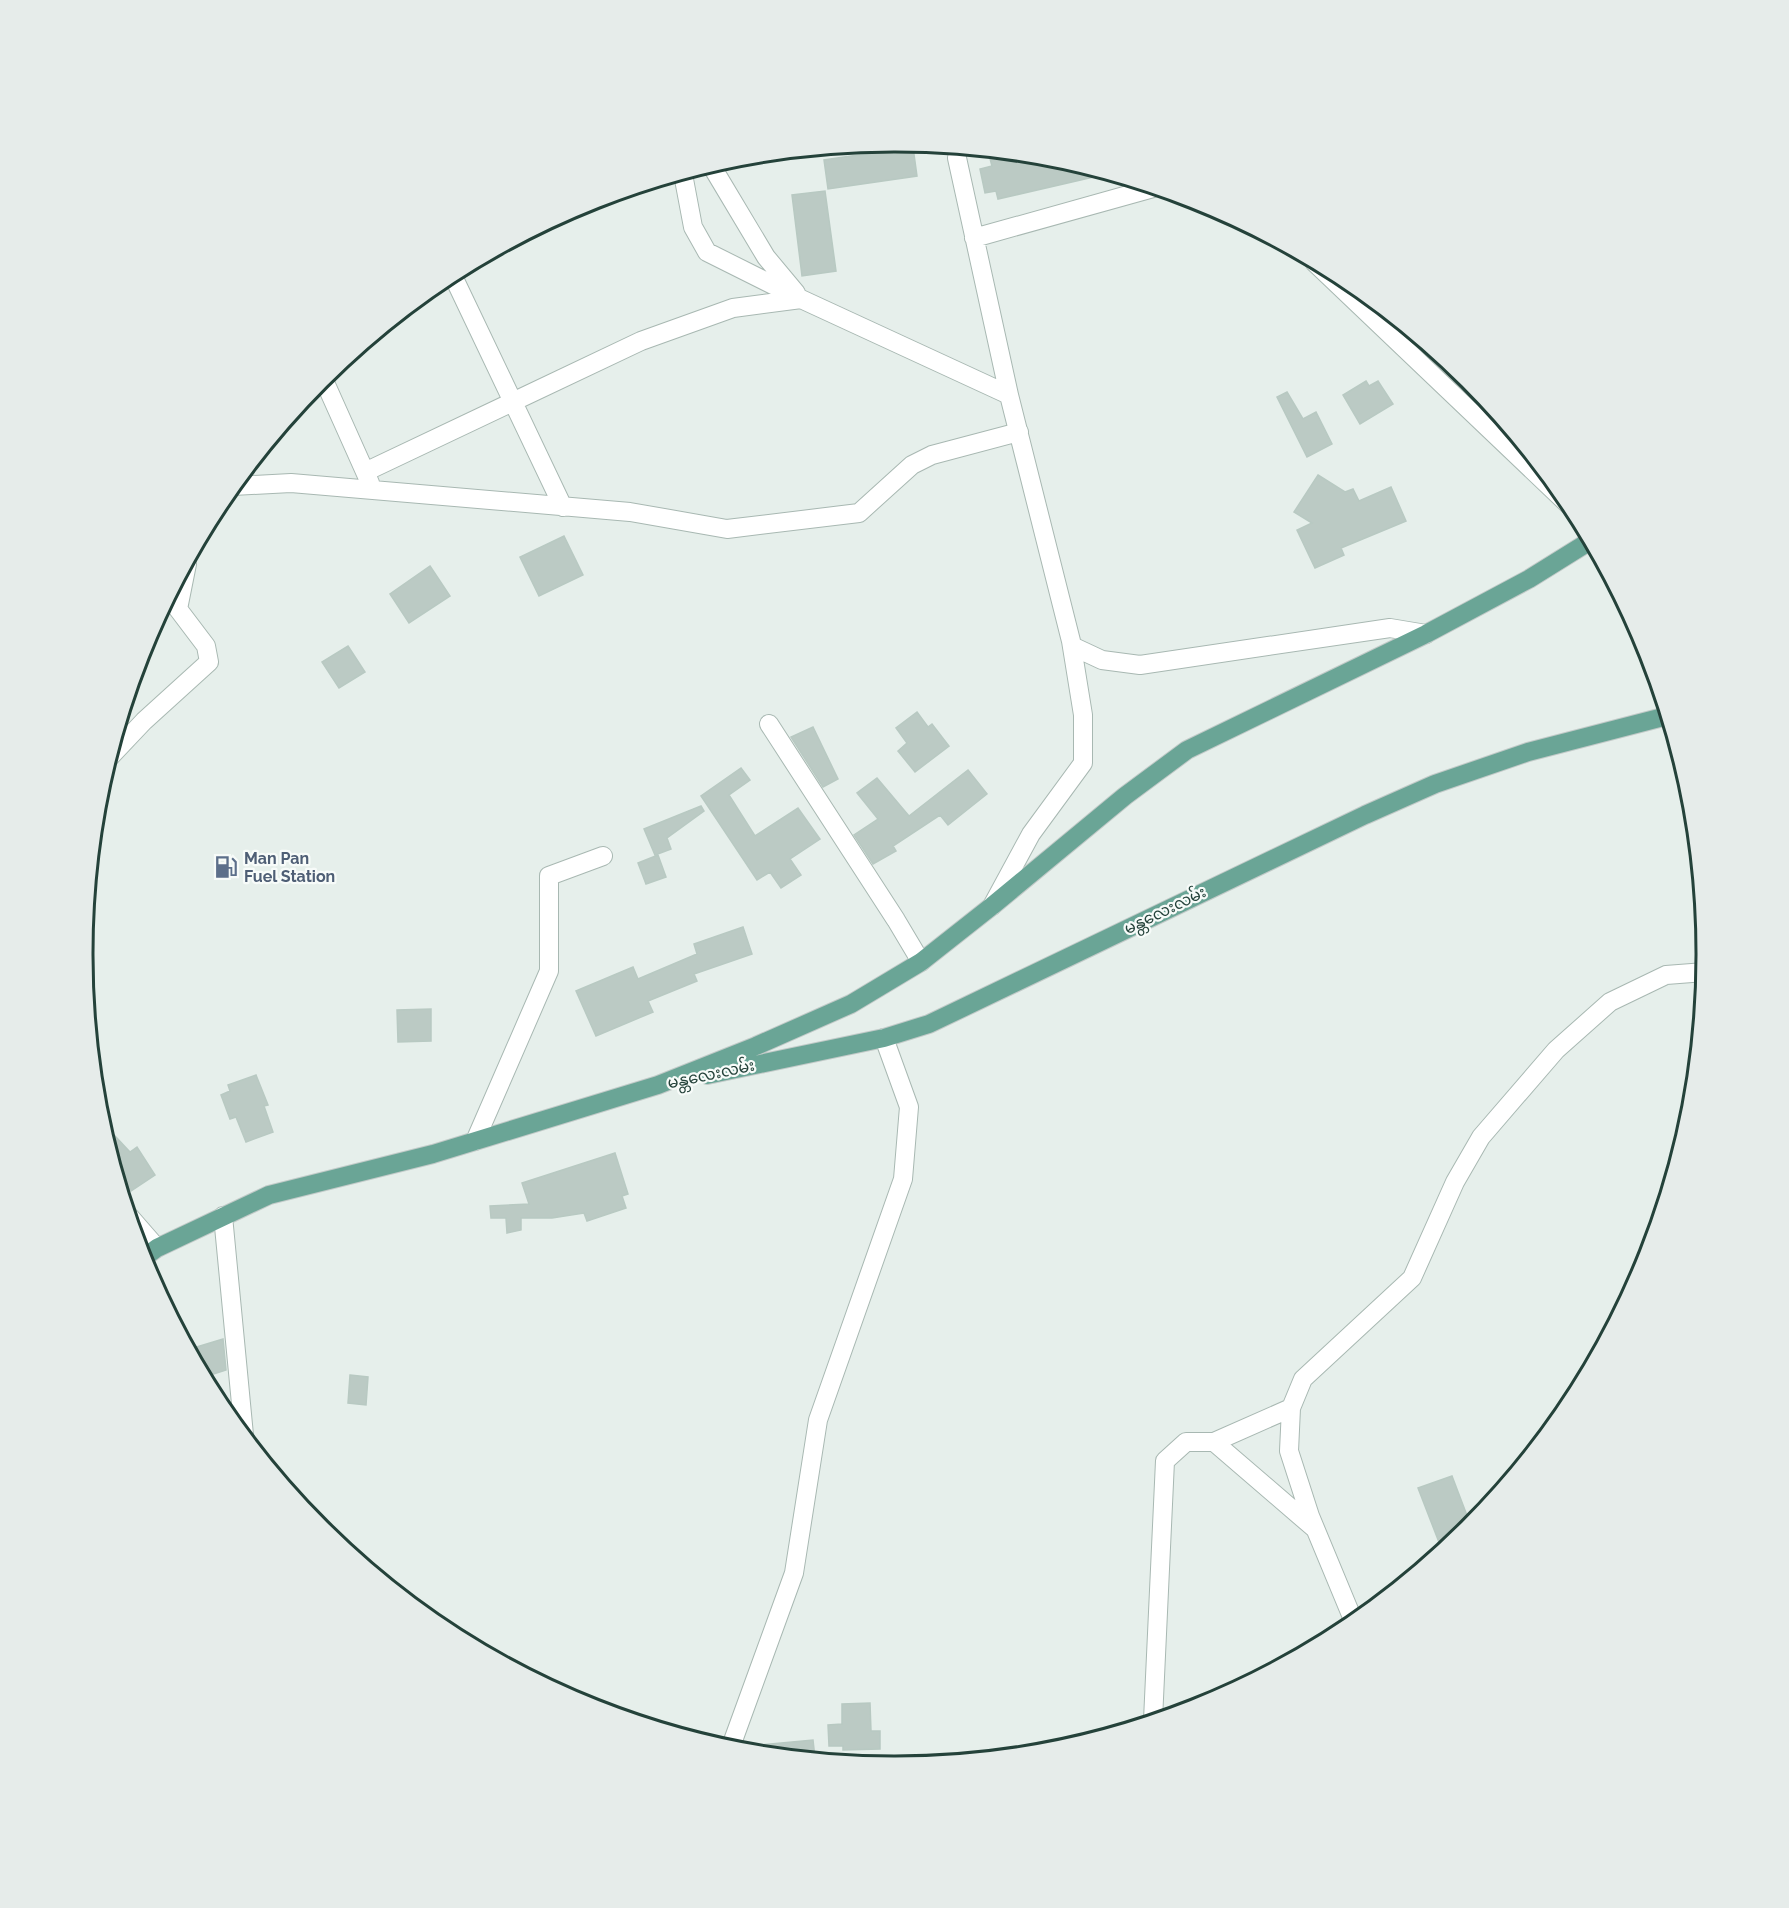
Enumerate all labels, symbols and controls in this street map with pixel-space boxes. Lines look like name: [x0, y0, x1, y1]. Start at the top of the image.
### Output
place label: Man Pan Fuel Station: [244, 849, 335, 886]
fuel station icon: Man Pan Fuel Station: [213, 854, 239, 880]
street label: မန္တလေးလမ်း: [1120, 880, 1211, 942]
street label: မန္တလေးလမ်း: [665, 1054, 757, 1096]

